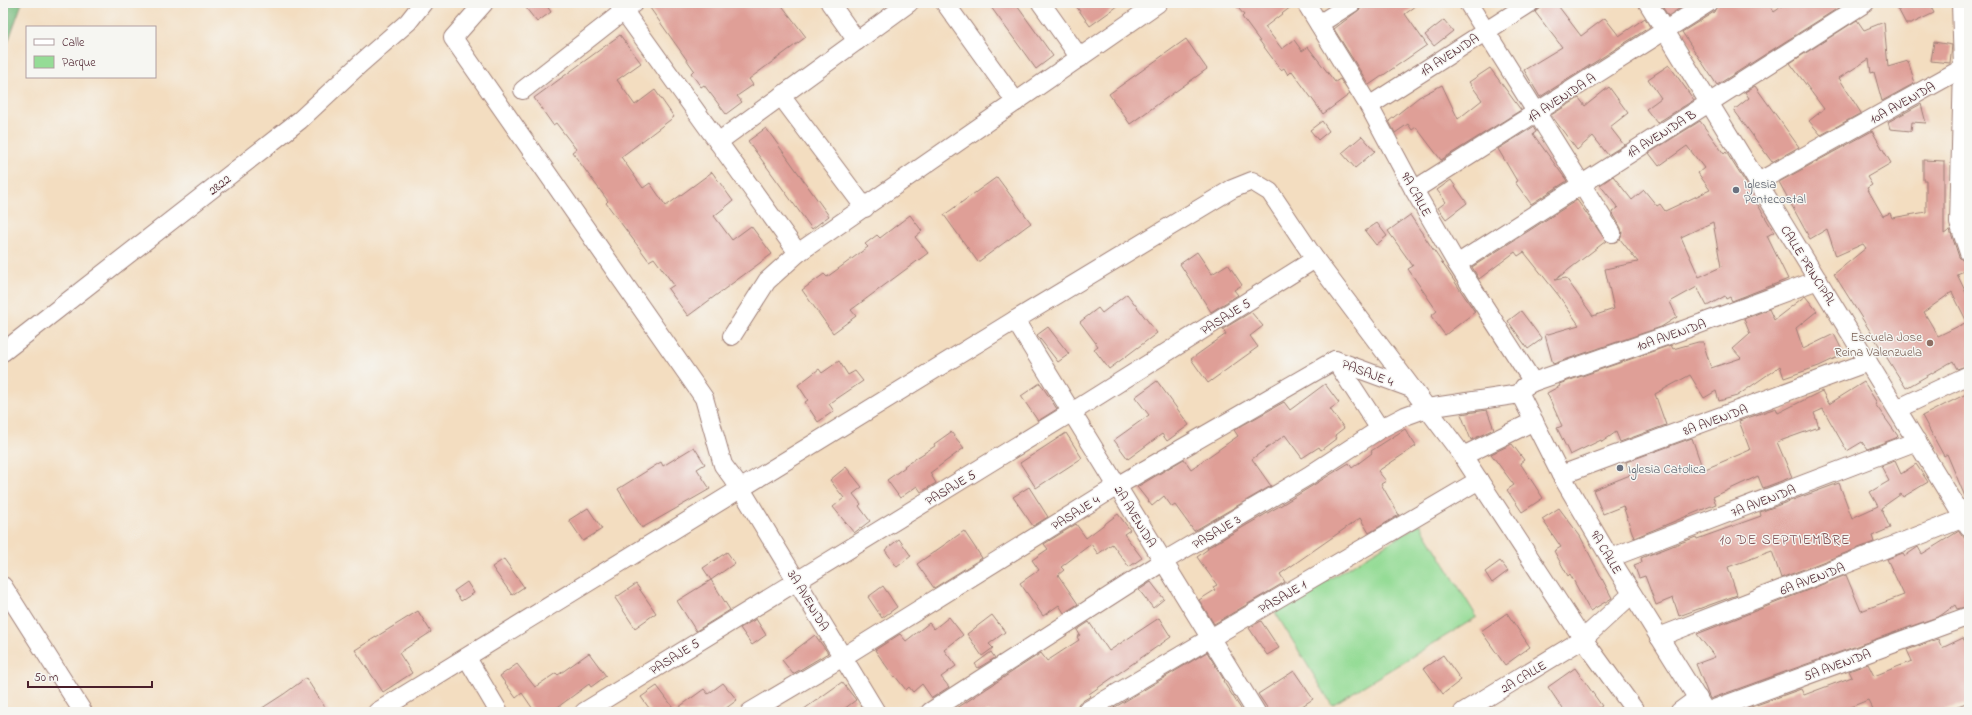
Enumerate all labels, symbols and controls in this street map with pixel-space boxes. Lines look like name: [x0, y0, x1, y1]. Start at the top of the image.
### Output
legend: [26, 26, 156, 78]
street label: 1A AVENIDA: [1417, 29, 1483, 81]
text: Calle: [62, 34, 85, 52]
text: Parque: [62, 54, 96, 72]
street label: 1A AVENIDA A: [1524, 69, 1600, 127]
street label: 10A AVENIDA: [1866, 77, 1939, 129]
street label: 1A AVENIDA B: [1623, 105, 1700, 163]
street label: 9A CALLE: [1396, 169, 1436, 220]
street label: 2822: [205, 170, 236, 200]
place label: Iglesia Pentecostal: [1744, 175, 1806, 209]
marker: Iglesia Pentecostal: [1731, 185, 1741, 195]
street label: CALLE PRINCIPAL: [1775, 222, 1840, 310]
street label: PASAJE 5: [1197, 294, 1255, 340]
street label: 10A AVENIDA: [1634, 315, 1709, 356]
place label: Escuela Jose Reina Valenzuela: [1835, 328, 1922, 362]
marker: Escuela Jose Reina Valenzuela: [1925, 338, 1935, 348]
street label: PASAJE 4: [1339, 355, 1397, 392]
street label: 8A AVENIDA: [1681, 400, 1750, 441]
place label: Iglesia Catolica: [1628, 460, 1706, 480]
marker: Iglesia Catolica: [1615, 463, 1625, 473]
street label: PASAJE 5: [922, 465, 980, 511]
street label: 7A AVENIDA: [1728, 480, 1799, 522]
street label: 2A AVENIDA: [1109, 482, 1161, 551]
street label: PASAJE 4: [1048, 491, 1104, 536]
street label: PASAJE 3: [1189, 510, 1245, 554]
street label: 9A CALLE: [1585, 527, 1626, 578]
district label: 10 DE SEPTIEMBRE: [1720, 530, 1850, 551]
street label: 6A AVENIDA: [1777, 558, 1848, 601]
street label: 3A AVENIDA: [782, 567, 833, 635]
street label: PASAJE 1: [1255, 576, 1310, 619]
street label: PASAJE 5: [646, 634, 704, 680]
street label: 5A AVENIDA: [1801, 644, 1874, 686]
street label: 2A CALLE: [1497, 656, 1550, 698]
scale bar: [28, 663, 152, 689]
text: 50 m: [34, 669, 58, 687]

